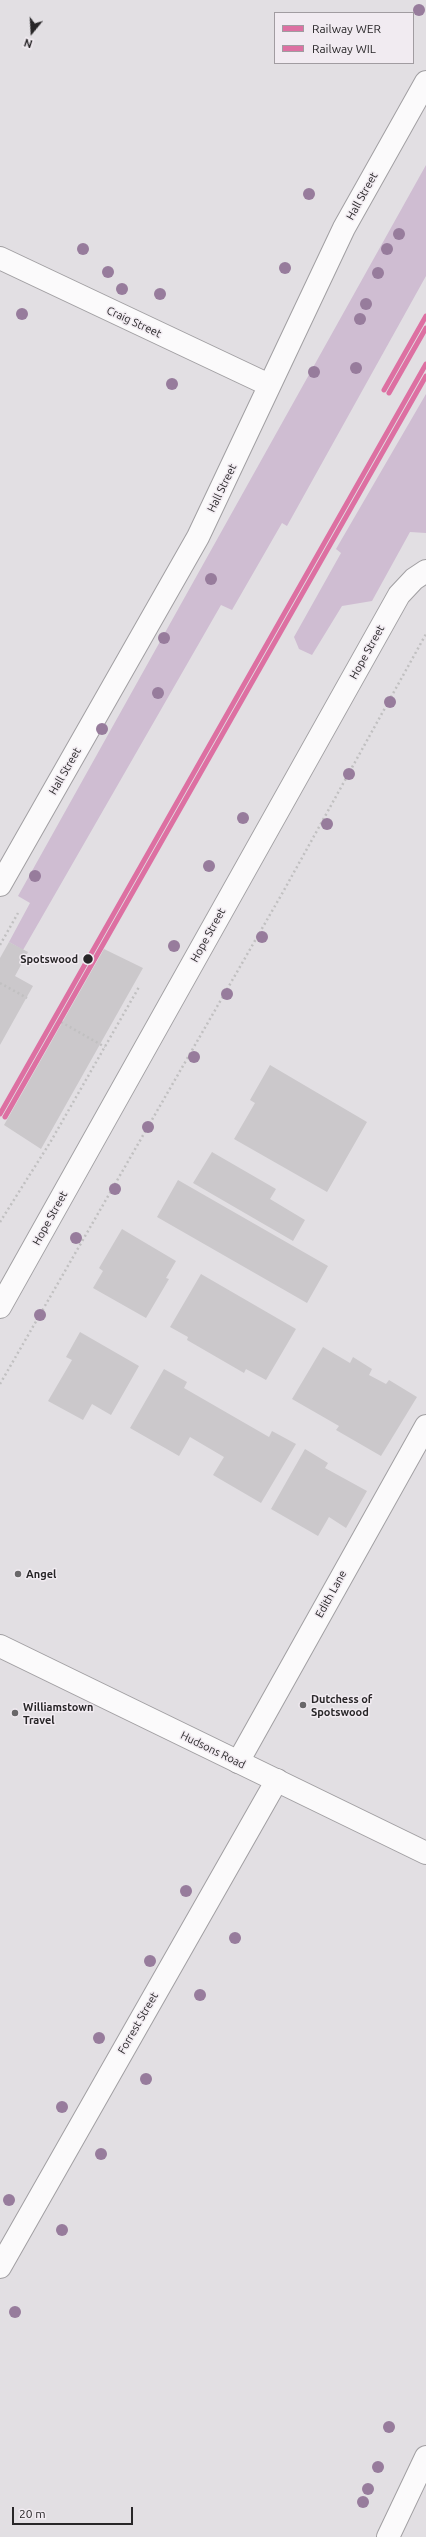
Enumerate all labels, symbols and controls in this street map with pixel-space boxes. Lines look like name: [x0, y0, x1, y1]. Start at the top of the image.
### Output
north arrow: [12, 12, 52, 52]
legend: [274, 12, 414, 64]
text: Railway WER: [312, 22, 381, 35]
text: N: [23, 36, 34, 50]
text: Railway WIL: [312, 42, 376, 55]
street label: Hall Street: [344, 170, 380, 222]
street label: Craig Street: [105, 304, 163, 340]
street label: Hall Street: [205, 462, 239, 514]
street label: Hope Street: [347, 623, 387, 681]
street label: Hall Street: [46, 745, 84, 797]
street label: Hope Street: [188, 906, 228, 964]
place label: Spotswood: [20, 952, 78, 966]
marker: Spotswood: [81, 952, 95, 966]
street label: Hope Street: [30, 1189, 70, 1247]
place label: Angel: [26, 1567, 56, 1581]
street label: Edith Lane: [313, 1568, 349, 1620]
marker: Angel: [13, 1569, 23, 1579]
place label: Dutchess of Spotswood: [311, 1692, 372, 1718]
place label: Williamstown Travel: [23, 1700, 93, 1726]
marker: Dutchess of Spotswood: [298, 1700, 308, 1710]
marker: Williamstown Travel: [10, 1708, 20, 1718]
street label: Hudsons Road: [178, 1729, 248, 1771]
street label: Forrest Street: [115, 1990, 161, 2056]
scale bar: [14, 2499, 135, 2525]
text: 20 m: [19, 2507, 46, 2520]

